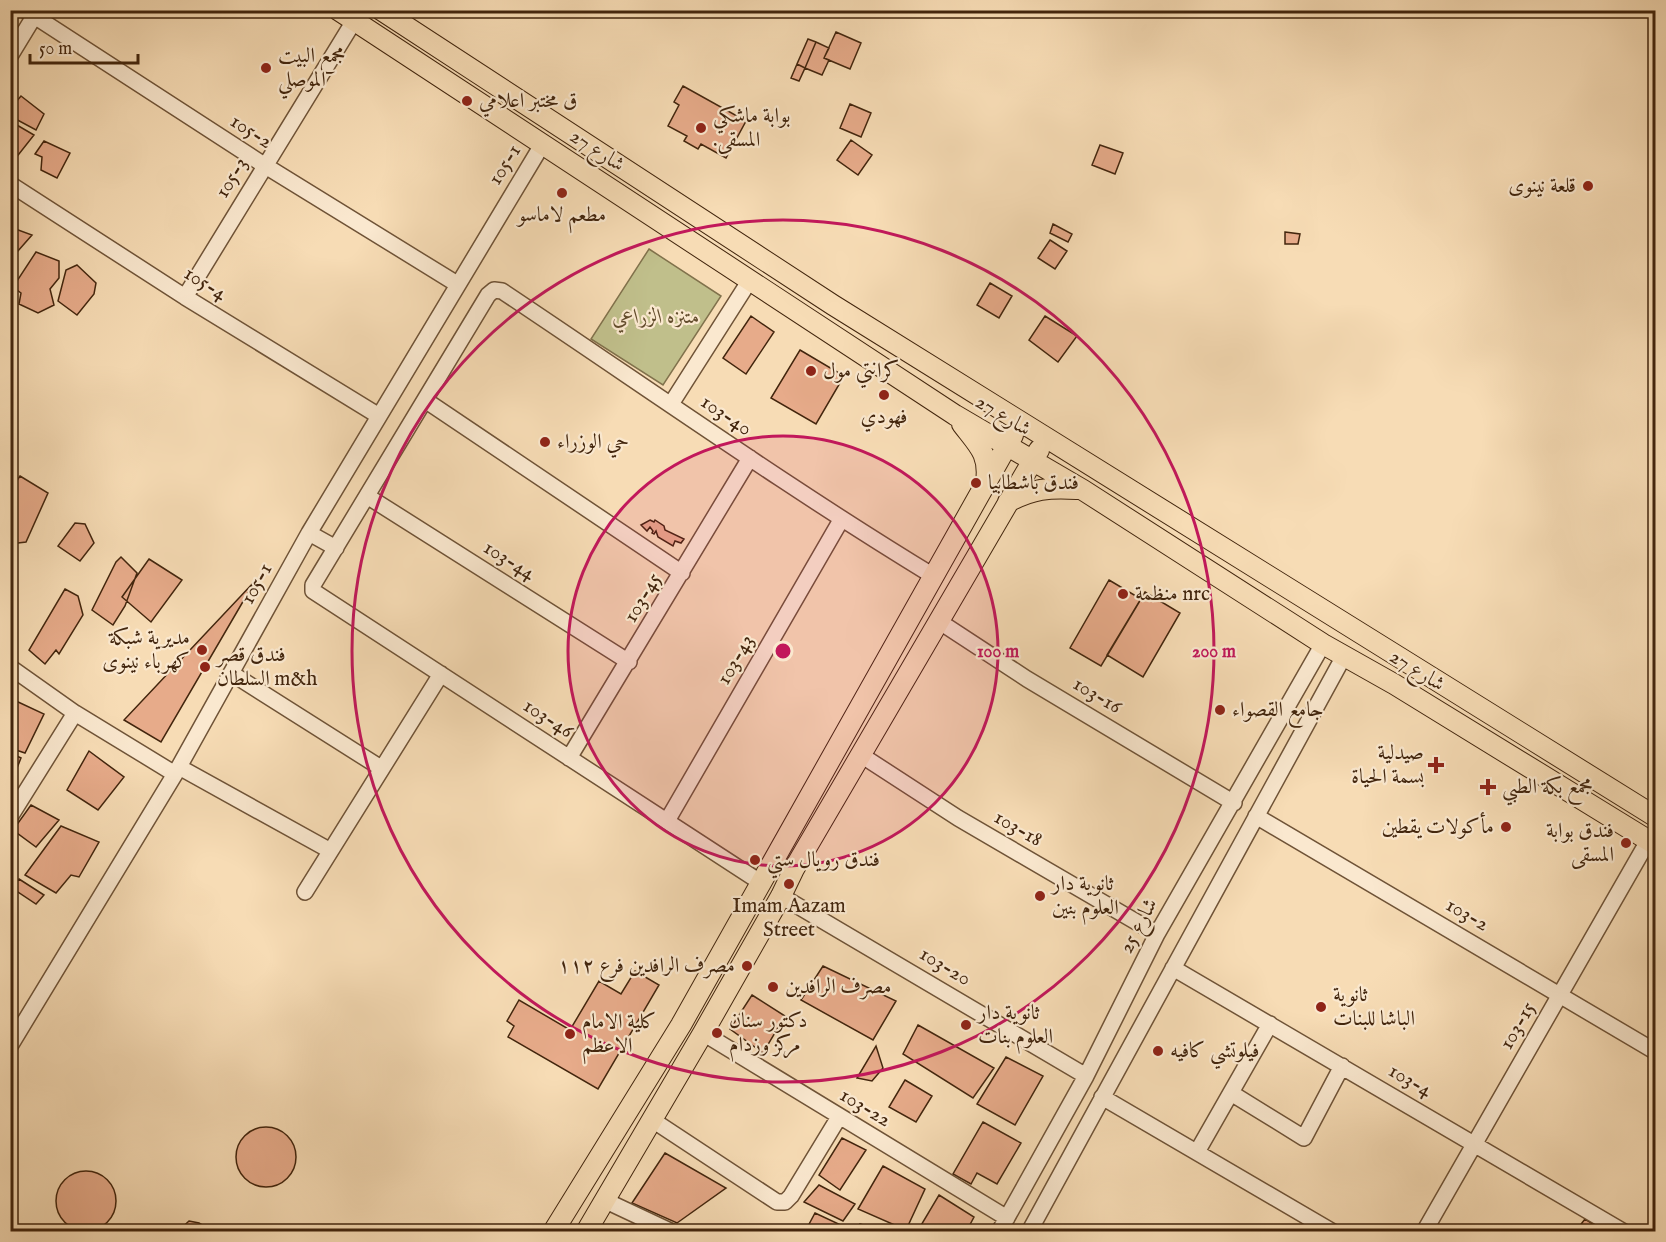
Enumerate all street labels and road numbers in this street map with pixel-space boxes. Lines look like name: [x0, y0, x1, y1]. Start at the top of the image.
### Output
street label: 105-2: [225, 108, 277, 156]
street label: شارع 27: [563, 123, 630, 181]
street label: 105-1: [482, 140, 528, 190]
street label: 105-3: [209, 153, 255, 203]
street label: 105-4: [178, 260, 232, 308]
street label: 103-40: [695, 389, 757, 443]
street label: شارع 27: [969, 389, 1036, 446]
street label: 103-44: [478, 535, 541, 588]
street label: 105-1: [235, 559, 279, 609]
street label: 103-45: [618, 568, 669, 628]
street label: 103-43: [711, 630, 761, 690]
street label: شارع 27: [1383, 644, 1450, 701]
street label: 103-16: [1068, 671, 1127, 722]
street label: 103-46: [518, 693, 579, 746]
street label: 103-18: [989, 804, 1047, 854]
street label: 103-2: [1441, 892, 1494, 938]
street label: شارع 25: [1113, 894, 1167, 960]
street label: 103-20: [914, 941, 976, 993]
street label: 103-15: [1494, 997, 1543, 1055]
street label: 103-4: [1383, 1058, 1437, 1105]
street label: 103-22: [834, 1082, 896, 1134]

